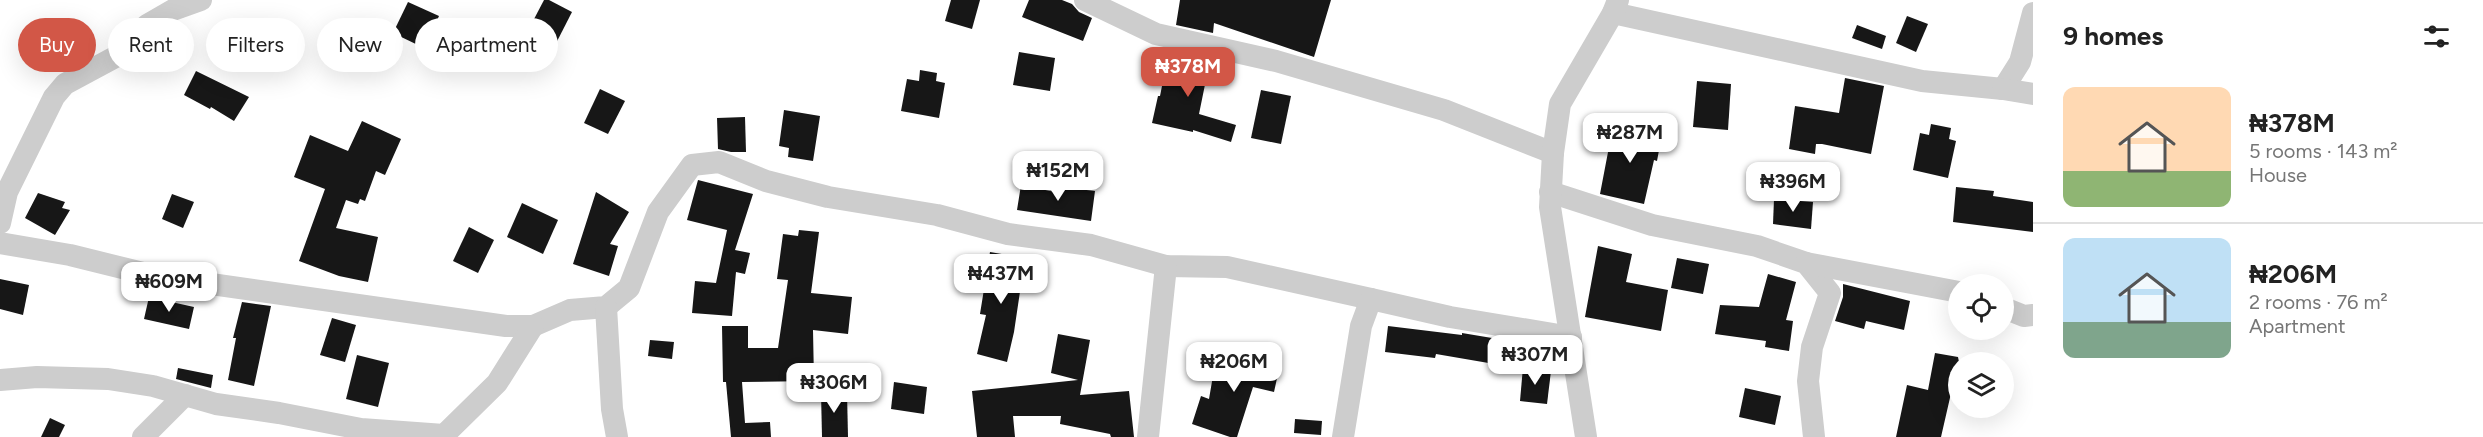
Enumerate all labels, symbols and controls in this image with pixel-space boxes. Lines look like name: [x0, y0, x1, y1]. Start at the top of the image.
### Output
chip: Buy: [18, 18, 96, 72]
chip: Rent: [108, 18, 194, 72]
chip: Filters: [206, 18, 305, 72]
chip: New: [317, 18, 403, 72]
chip: Apartment: [415, 18, 558, 72]
text: 9 homes: [2063, 20, 2163, 52]
icon: filters: [2420, 20, 2453, 53]
pin: ₦378M: [1146, 47, 1230, 98]
text: ₦378M: [1155, 54, 1221, 78]
text: ₦378M: [2249, 107, 2335, 139]
icon: home: [2111, 111, 2183, 183]
pin: ₦287M: [1588, 113, 1672, 164]
text: ₦287M: [1597, 120, 1663, 144]
text: 5 rooms · 143 m²: [2249, 139, 2397, 163]
pin: ₦152M: [1016, 151, 1100, 202]
text: ₦152M: [1026, 158, 1090, 182]
pin: ₦396M: [1751, 162, 1835, 213]
text: House: [2249, 163, 2307, 187]
text: ₦396M: [1760, 169, 1826, 193]
pin: ₦437M: [959, 254, 1043, 305]
text: ₦206M: [2249, 258, 2337, 290]
text: ₦437M: [968, 261, 1034, 285]
pin: ₦609M: [127, 262, 211, 313]
icon: home: [2111, 262, 2183, 334]
text: ₦609M: [135, 269, 203, 293]
map controls: [1948, 274, 2014, 418]
button: locate: [1948, 274, 2014, 340]
text: 2 rooms · 76 m²: [2249, 290, 2388, 314]
text: Apartment: [2249, 314, 2346, 338]
pin: ₦307M: [1493, 335, 1577, 386]
pin: ₦206M: [1192, 342, 1276, 393]
text: ₦307M: [1502, 342, 1568, 366]
text: ₦206M: [1200, 349, 1268, 373]
button: layers: [1948, 352, 2014, 418]
pin: ₦306M: [792, 363, 876, 414]
text: ₦306M: [800, 370, 868, 394]

